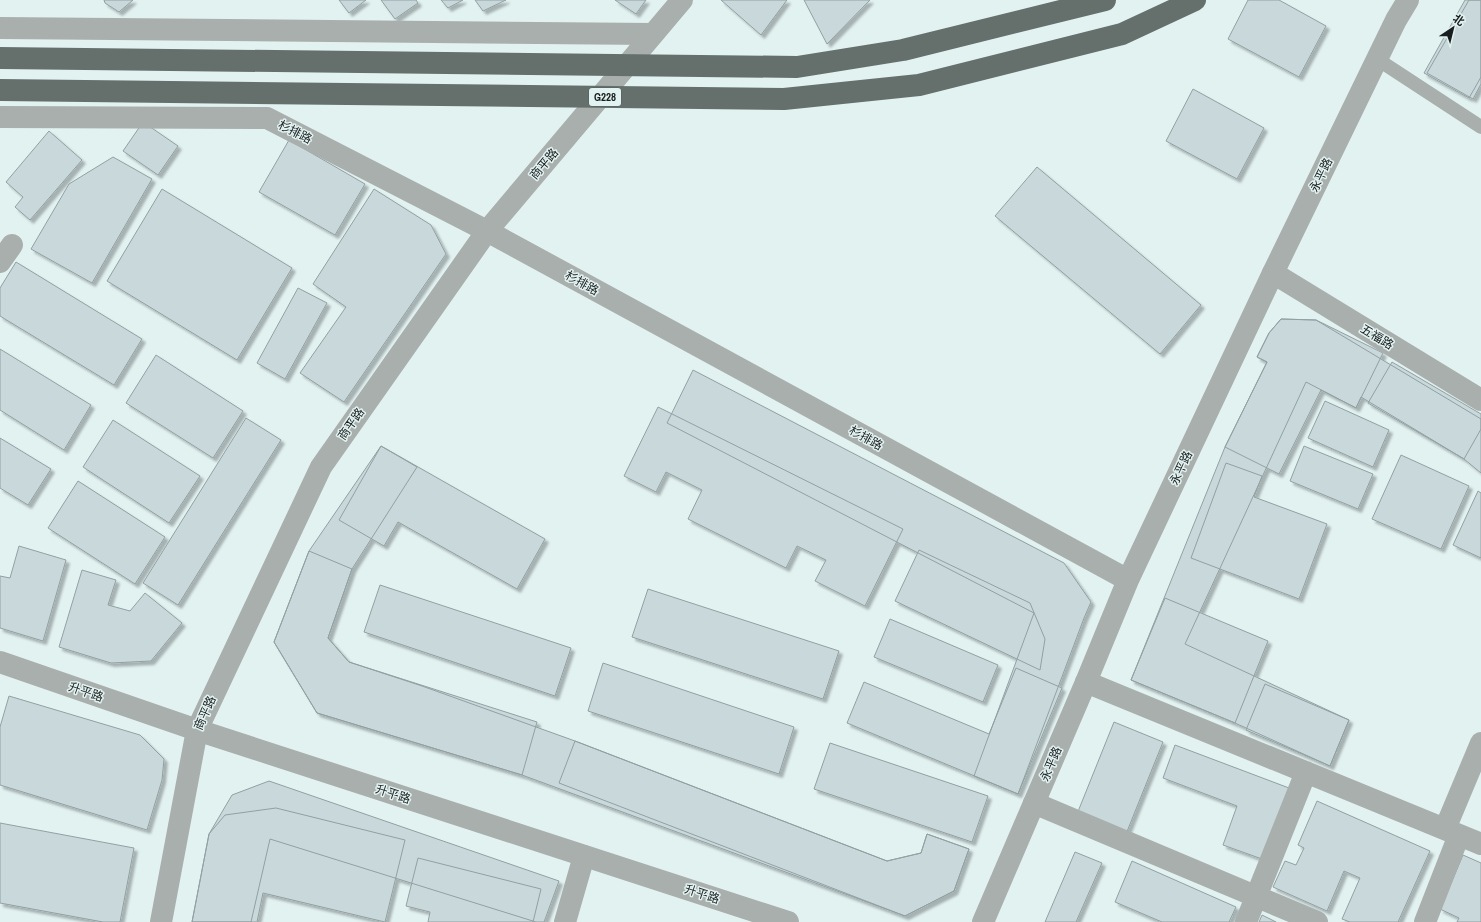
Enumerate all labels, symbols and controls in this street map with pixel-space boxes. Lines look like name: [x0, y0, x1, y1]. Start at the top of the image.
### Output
north arrow: [1433, 8, 1473, 48]
text: 北: [1450, 11, 1467, 29]
road number: G228: [589, 88, 621, 106]
street label: 杉排路: [275, 117, 315, 147]
street label: 商平路: [526, 145, 562, 183]
street label: 永平路: [1306, 155, 1336, 195]
street label: 杉排路: [562, 267, 602, 299]
street label: 五福路: [1357, 321, 1397, 353]
street label: 商平路: [334, 405, 368, 443]
street label: 杉排路: [846, 422, 886, 454]
street label: 永平路: [1166, 448, 1196, 488]
street label: 升平路: [66, 679, 106, 705]
street label: 商平路: [190, 693, 220, 733]
street label: 永平路: [1037, 744, 1065, 784]
street label: 升平路: [373, 781, 413, 807]
street label: 升平路: [682, 881, 722, 907]

